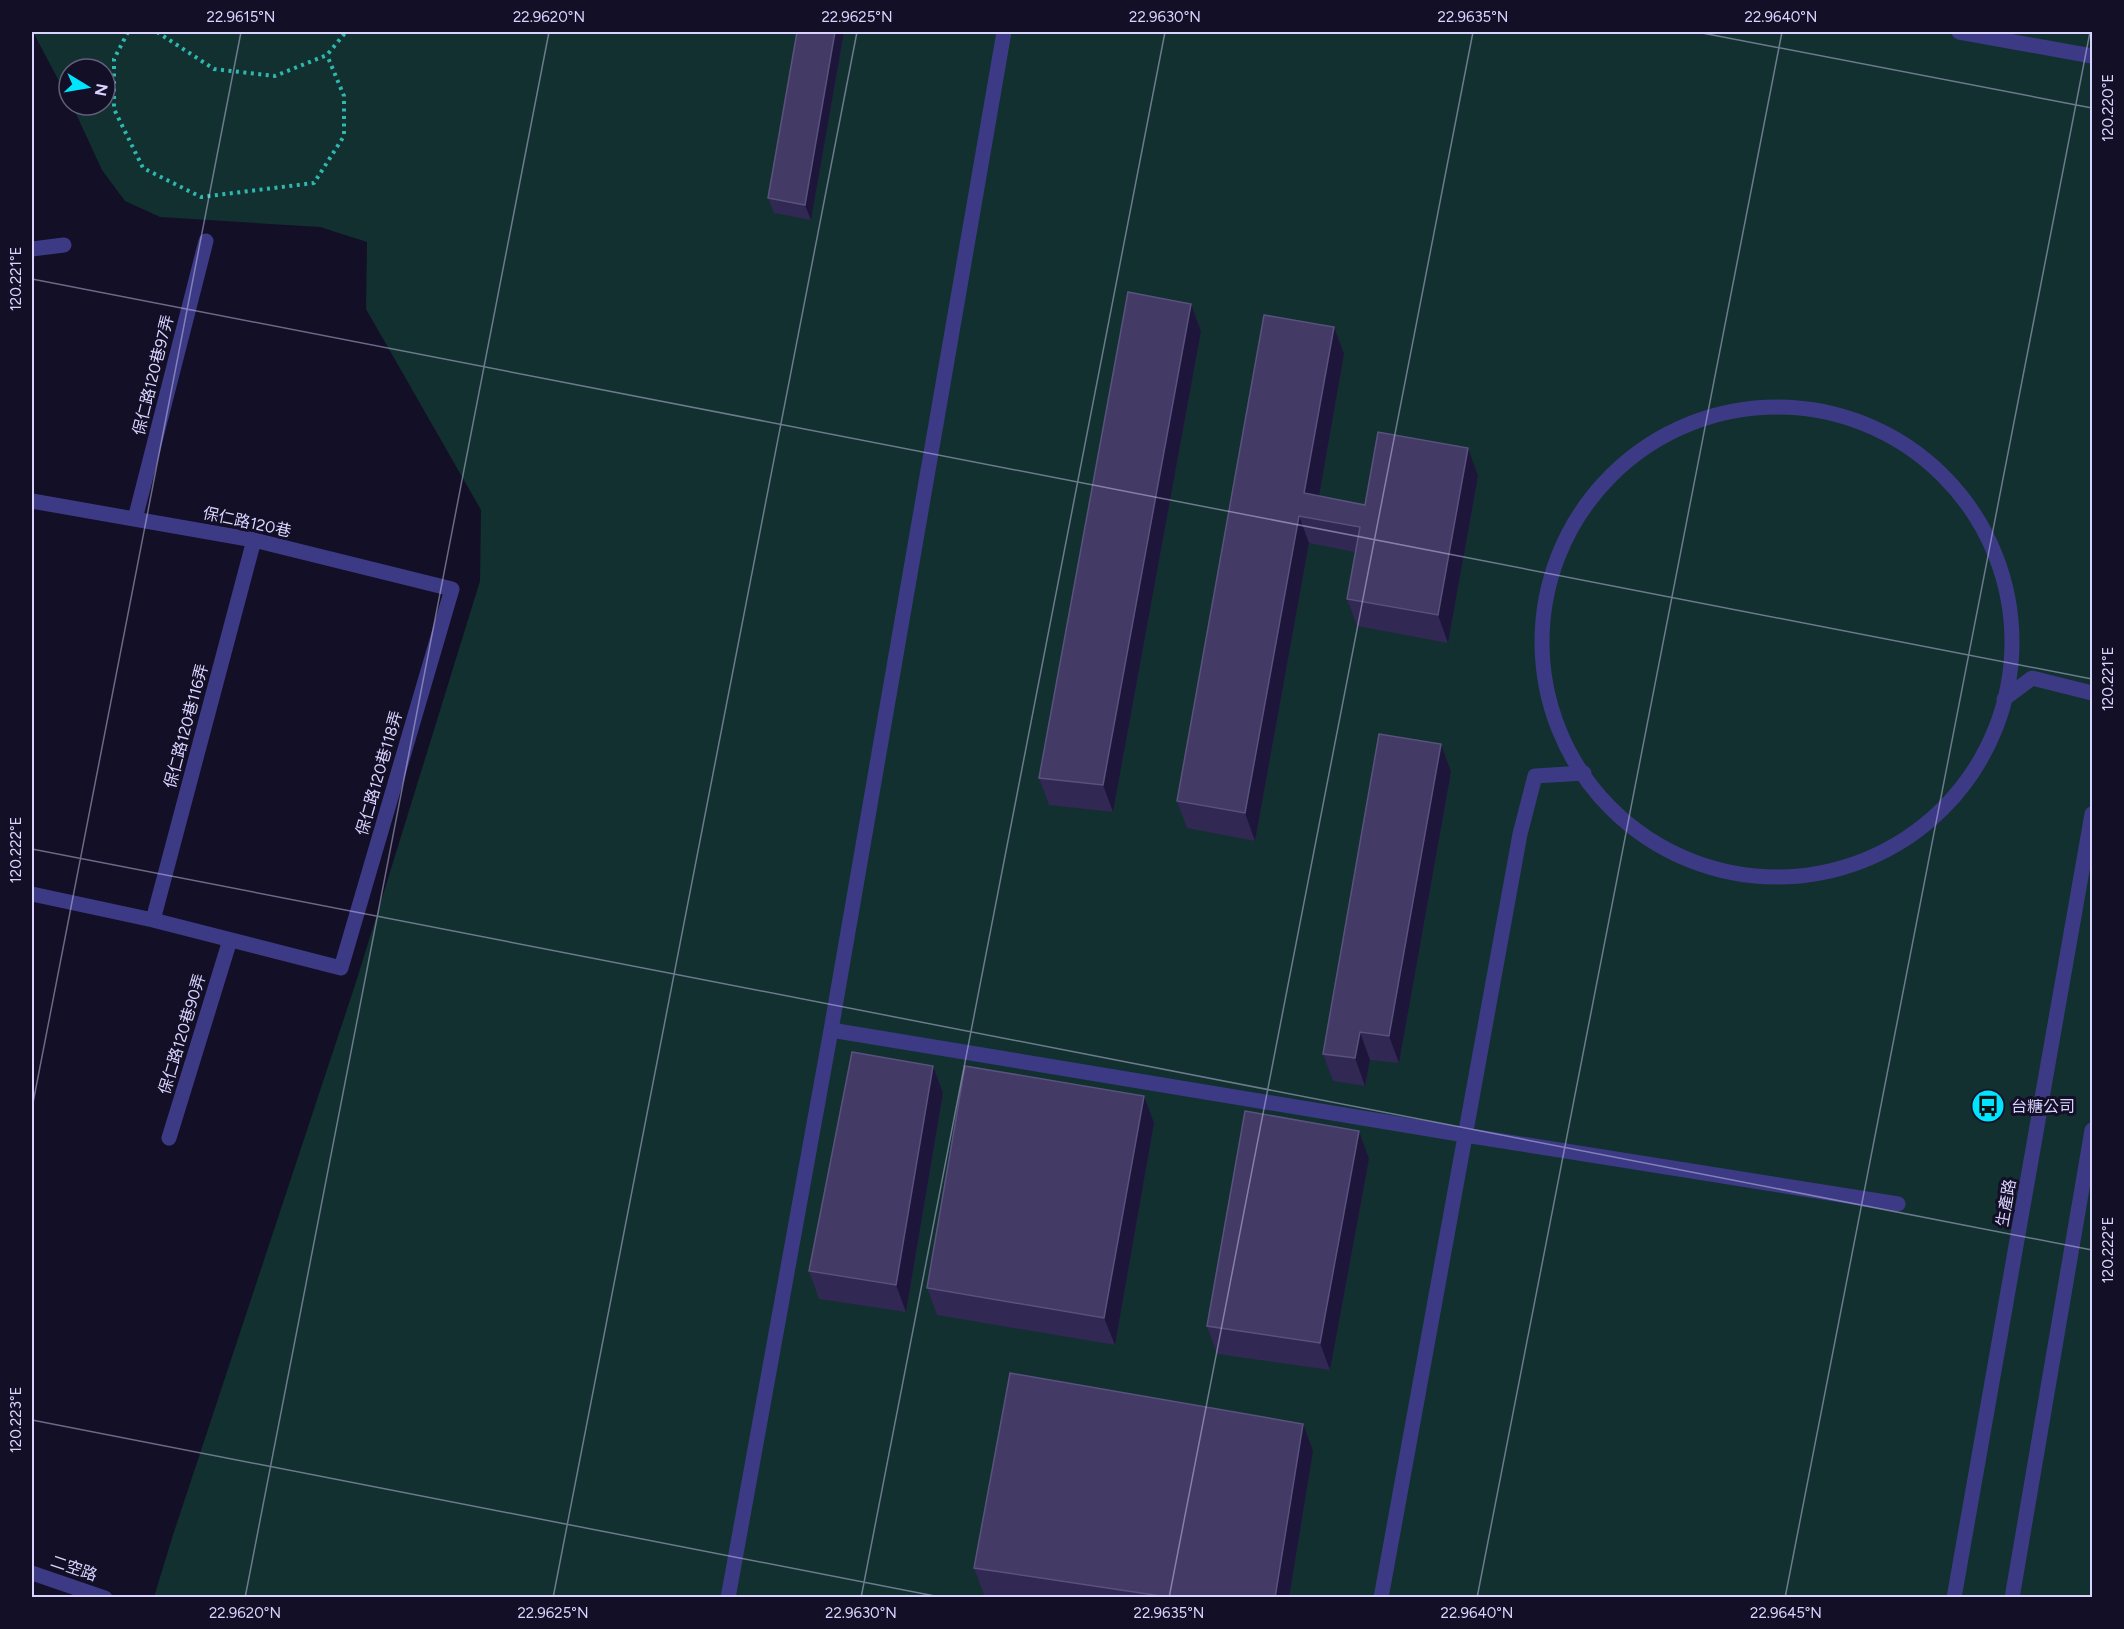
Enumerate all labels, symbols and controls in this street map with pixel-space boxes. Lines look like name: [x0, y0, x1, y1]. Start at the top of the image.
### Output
text: 22.9615°N: [207, 8, 275, 26]
text: 22.9620°N: [513, 8, 585, 26]
text: 22.9625°N: [821, 8, 893, 26]
text: 22.9630°N: [1129, 8, 1201, 26]
text: 22.9635°N: [1438, 8, 1508, 26]
text: 22.9640°N: [1745, 8, 1817, 26]
north arrow: [57, 57, 117, 117]
text: 120.220°E: [2099, 74, 2117, 142]
text: N: [91, 82, 112, 98]
text: 120.221°E: [7, 247, 25, 311]
street label: 保仁路120巷97弄: [129, 313, 177, 437]
street label: 保仁路120巷: [201, 503, 293, 541]
text: 120.221°E: [2099, 647, 2117, 711]
street label: 保仁路120巷116弄: [160, 662, 212, 790]
street label: 保仁路120巷118弄: [352, 708, 406, 838]
text: 120.222°E: [7, 817, 25, 883]
street label: 保仁路120巷90弄: [155, 971, 209, 1097]
bus stop icon: 台糖公司: [1970, 1088, 2006, 1124]
place label: 台糖公司: [2011, 1097, 2075, 1116]
street label: 生產路: [1992, 1178, 2020, 1228]
text: 120.222°E: [2099, 1217, 2117, 1283]
text: 120.223°E: [7, 1387, 25, 1453]
street label: 二空路: [48, 1551, 100, 1585]
text: 22.9620°N: [209, 1604, 281, 1622]
text: 22.9625°N: [517, 1604, 589, 1622]
text: 22.9630°N: [825, 1604, 897, 1622]
text: 22.9635°N: [1134, 1604, 1204, 1622]
text: 22.9640°N: [1441, 1604, 1513, 1622]
text: 22.9645°N: [1750, 1604, 1822, 1622]

